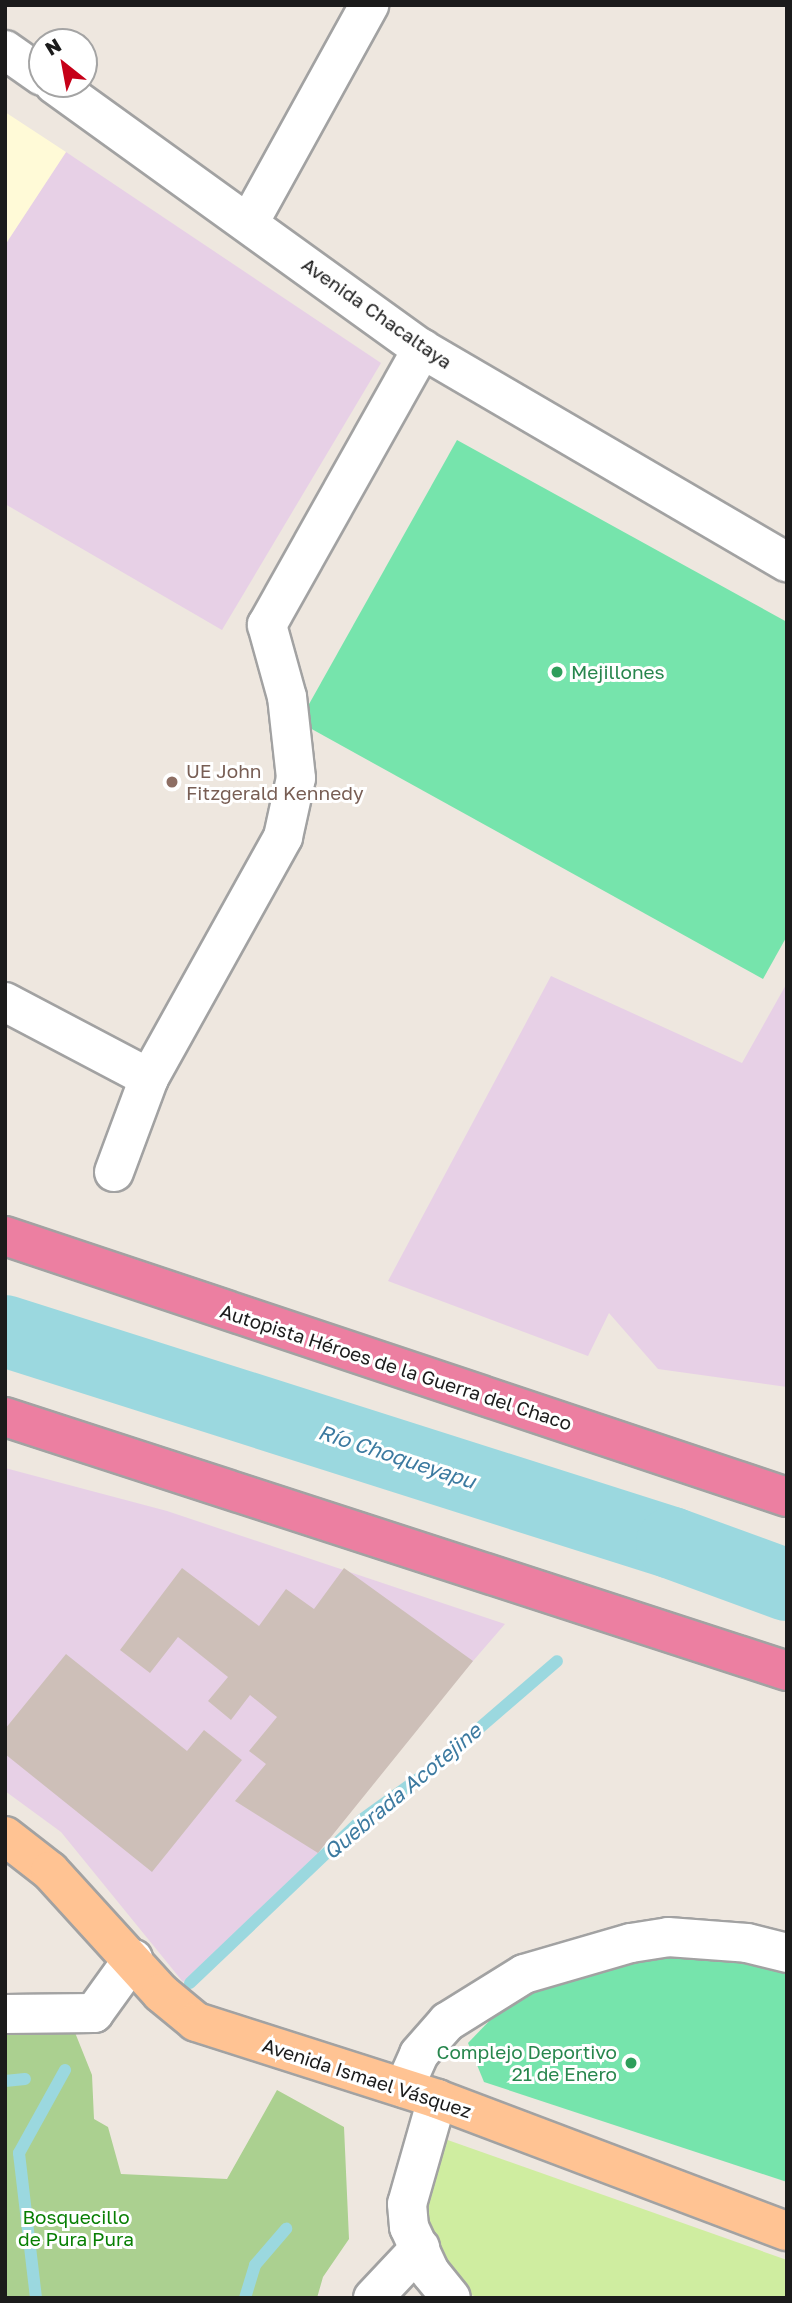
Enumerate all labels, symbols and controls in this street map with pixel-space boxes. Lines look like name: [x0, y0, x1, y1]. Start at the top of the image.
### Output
north arrow: [28, 28, 98, 98]
text: N: [41, 33, 65, 60]
street label: Avenida Chacaltaya: [298, 253, 456, 373]
place label: Mejillones: [571, 661, 665, 683]
marker: Mejillones: [549, 664, 565, 680]
place label: UE John Fitzgerald Kennedy: [186, 760, 364, 804]
marker: UE John Fitzgerald Kennedy: [164, 774, 180, 790]
street label: Autopista Héroes de la Guerra del Chaco: [217, 1299, 575, 1435]
water label: Río Choqueyapu: [315, 1419, 479, 1493]
water label: Quebrada Acotejine: [318, 1718, 486, 1864]
street label: Avenida Ismael Vásquez: [260, 2033, 474, 2123]
place label: Complejo Deportivo 21 de Enero: [436, 2041, 617, 2085]
marker: Complejo Deportivo 21 de Enero: [623, 2055, 639, 2071]
park label: Bosquecillo de Pura Pura: [18, 2206, 134, 2250]

